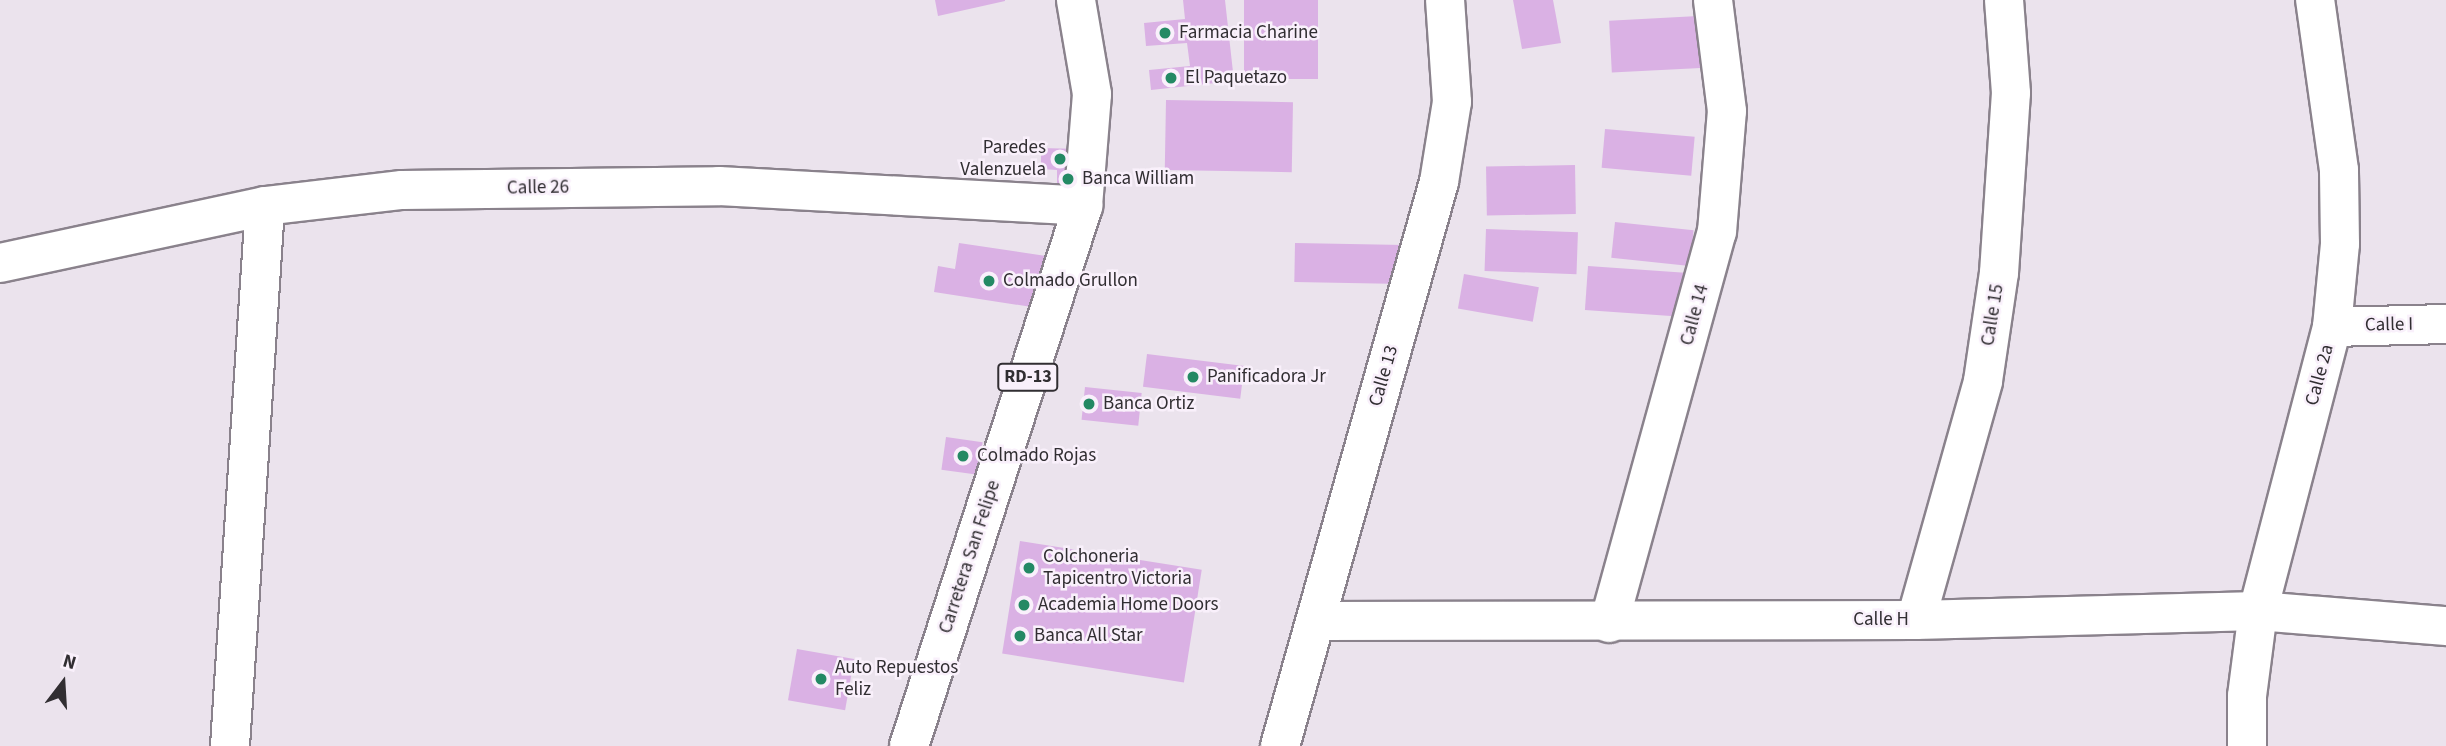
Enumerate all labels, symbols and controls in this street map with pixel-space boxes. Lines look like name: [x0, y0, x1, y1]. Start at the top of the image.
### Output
place label: Farmacia Charine: [1179, 22, 1318, 44]
marker: Farmacia Charine: [1157, 25, 1173, 41]
place label: El Paquetazo: [1185, 67, 1287, 89]
marker: El Paquetazo: [1163, 70, 1179, 86]
place label: Paredes Valenzuela: [960, 137, 1046, 181]
marker: Paredes Valenzuela: [1052, 151, 1068, 167]
place label: Banca William: [1082, 168, 1194, 190]
marker: Banca William: [1060, 171, 1076, 187]
street label: Calle 26: [507, 176, 569, 200]
place label: Colmado Grullon: [1003, 270, 1138, 292]
marker: Colmado Grullon: [981, 273, 997, 289]
street label: Calle 14: [1676, 282, 1714, 348]
street label: Calle 15: [1977, 282, 2009, 348]
street label: Calle I: [2365, 313, 2413, 337]
street label: Calle 2a: [2301, 342, 2339, 408]
street label: Calle 13: [1364, 343, 1404, 409]
road number: RD-13: [996, 362, 1060, 391]
place label: Panificadora Jr: [1207, 366, 1326, 388]
marker: Panificadora Jr: [1185, 369, 1201, 385]
place label: Banca Ortiz: [1103, 393, 1194, 415]
marker: Banca Ortiz: [1081, 396, 1097, 412]
place label: Colmado Rojas: [977, 445, 1096, 467]
marker: Colmado Rojas: [955, 448, 971, 464]
street label: Carretera San Felipe: [934, 478, 1006, 636]
place label: Colchoneria Tapicentro Victoria: [1043, 546, 1192, 590]
marker: Colchoneria Tapicentro Victoria: [1021, 560, 1037, 576]
place label: Academia Home Doors: [1038, 594, 1219, 616]
marker: Academia Home Doors: [1016, 597, 1032, 613]
street label: Calle H: [1853, 609, 1909, 631]
place label: Banca All Star: [1034, 625, 1143, 647]
marker: Banca All Star: [1012, 628, 1028, 644]
north arrow: [28, 648, 98, 718]
text: N: [59, 648, 79, 677]
place label: Auto Repuestos Feliz: [835, 657, 958, 701]
marker: Auto Repuestos Feliz: [813, 671, 829, 687]

